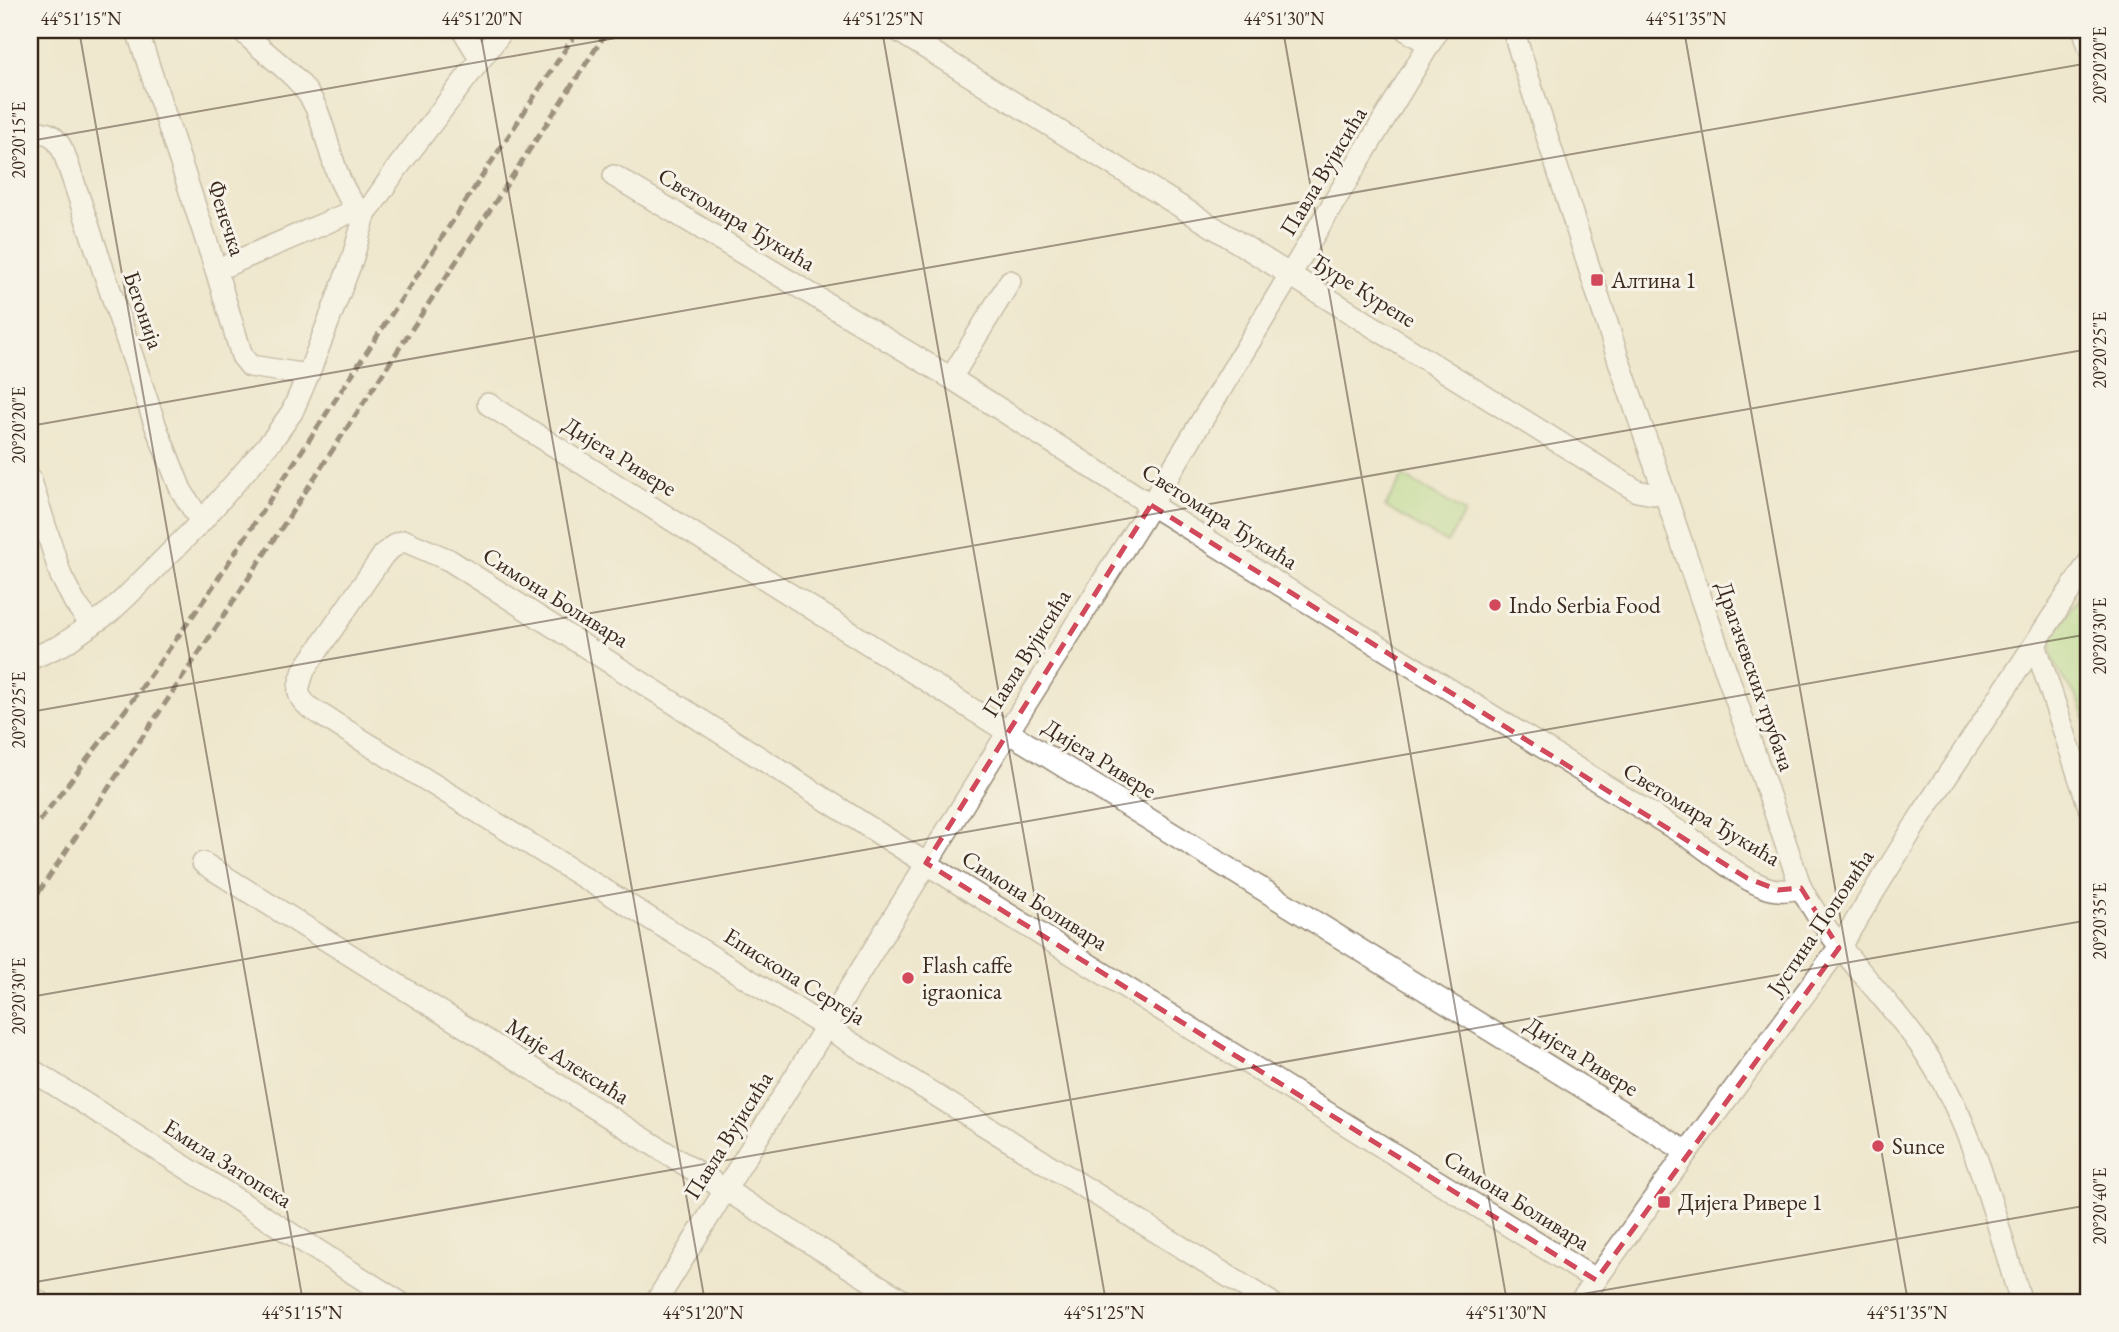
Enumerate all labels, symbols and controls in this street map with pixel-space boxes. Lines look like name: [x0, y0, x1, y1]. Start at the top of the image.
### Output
text: 44°51'15"N: [41, 7, 122, 30]
text: 44°51'20"N: [442, 7, 523, 30]
text: 44°51'25"N: [843, 7, 924, 30]
text: 44°51'30"N: [1244, 7, 1325, 30]
text: 44°51'35"N: [1646, 7, 1727, 30]
text: 20°20'20"E: [2088, 27, 2111, 103]
street label: Павла Вујисића: [1273, 100, 1374, 241]
text: 20°20'15"E: [7, 102, 30, 178]
street label: Светомира Ђукића: [653, 160, 822, 278]
street label: Фенечка: [201, 176, 254, 260]
street label: Ђуре Курепе: [1306, 246, 1422, 334]
place label: Алтина 1: [1610, 265, 1696, 295]
street label: Бегонија: [117, 267, 172, 354]
marker: Алтина 1: [1589, 272, 1605, 288]
text: 20°20'25"E: [2088, 312, 2111, 388]
text: 20°20'20"E: [7, 387, 30, 463]
street label: Дијега Ривере: [557, 409, 683, 503]
street label: Светомира Ђукића: [1136, 456, 1304, 576]
street label: Симона Боливара: [477, 540, 635, 654]
street label: Драгачевских трубача: [1709, 577, 1803, 776]
street label: Павла Вујисића: [975, 583, 1078, 723]
place label: Indo Serbia Food: [1509, 590, 1661, 620]
marker: Indo Serbia Food: [1487, 597, 1503, 613]
text: 20°20'30"E: [2088, 598, 2111, 674]
text: 20°20'25"E: [7, 672, 30, 748]
street label: Дијега Ривере: [1037, 711, 1163, 805]
street label: Светомира Ђукића: [1618, 755, 1787, 873]
street label: Јустина Поповића: [1759, 842, 1881, 1003]
street label: Симона Боливара: [956, 843, 1114, 957]
text: 20°20'35"E: [2088, 883, 2111, 959]
street label: Епископа Сергеја: [718, 920, 872, 1032]
place label: Flash caffe igraonica: [922, 950, 1012, 1006]
text: 20°20'30"E: [7, 958, 30, 1034]
marker: Flash caffe igraonica: [900, 970, 916, 986]
street label: Дијега Ривере: [1519, 1009, 1645, 1103]
street label: Мије Алексића: [501, 1011, 636, 1111]
street label: Павла Вујисића: [677, 1065, 780, 1205]
street label: Емила Затопека: [158, 1111, 299, 1215]
place label: Sunce: [1892, 1131, 1945, 1161]
marker: Sunce: [1870, 1138, 1886, 1154]
street label: Симона Боливара: [1438, 1143, 1596, 1257]
text: 20°20'40"E: [2088, 1168, 2111, 1244]
place label: Дијега Ривере 1: [1678, 1187, 1823, 1217]
marker: Дијега Ривере 1: [1656, 1194, 1672, 1210]
text: 44°51'15"N: [262, 1301, 343, 1324]
text: 44°51'20"N: [663, 1301, 744, 1324]
text: 44°51'25"N: [1064, 1301, 1145, 1324]
text: 44°51'30"N: [1466, 1301, 1547, 1324]
text: 44°51'35"N: [1867, 1301, 1948, 1324]

